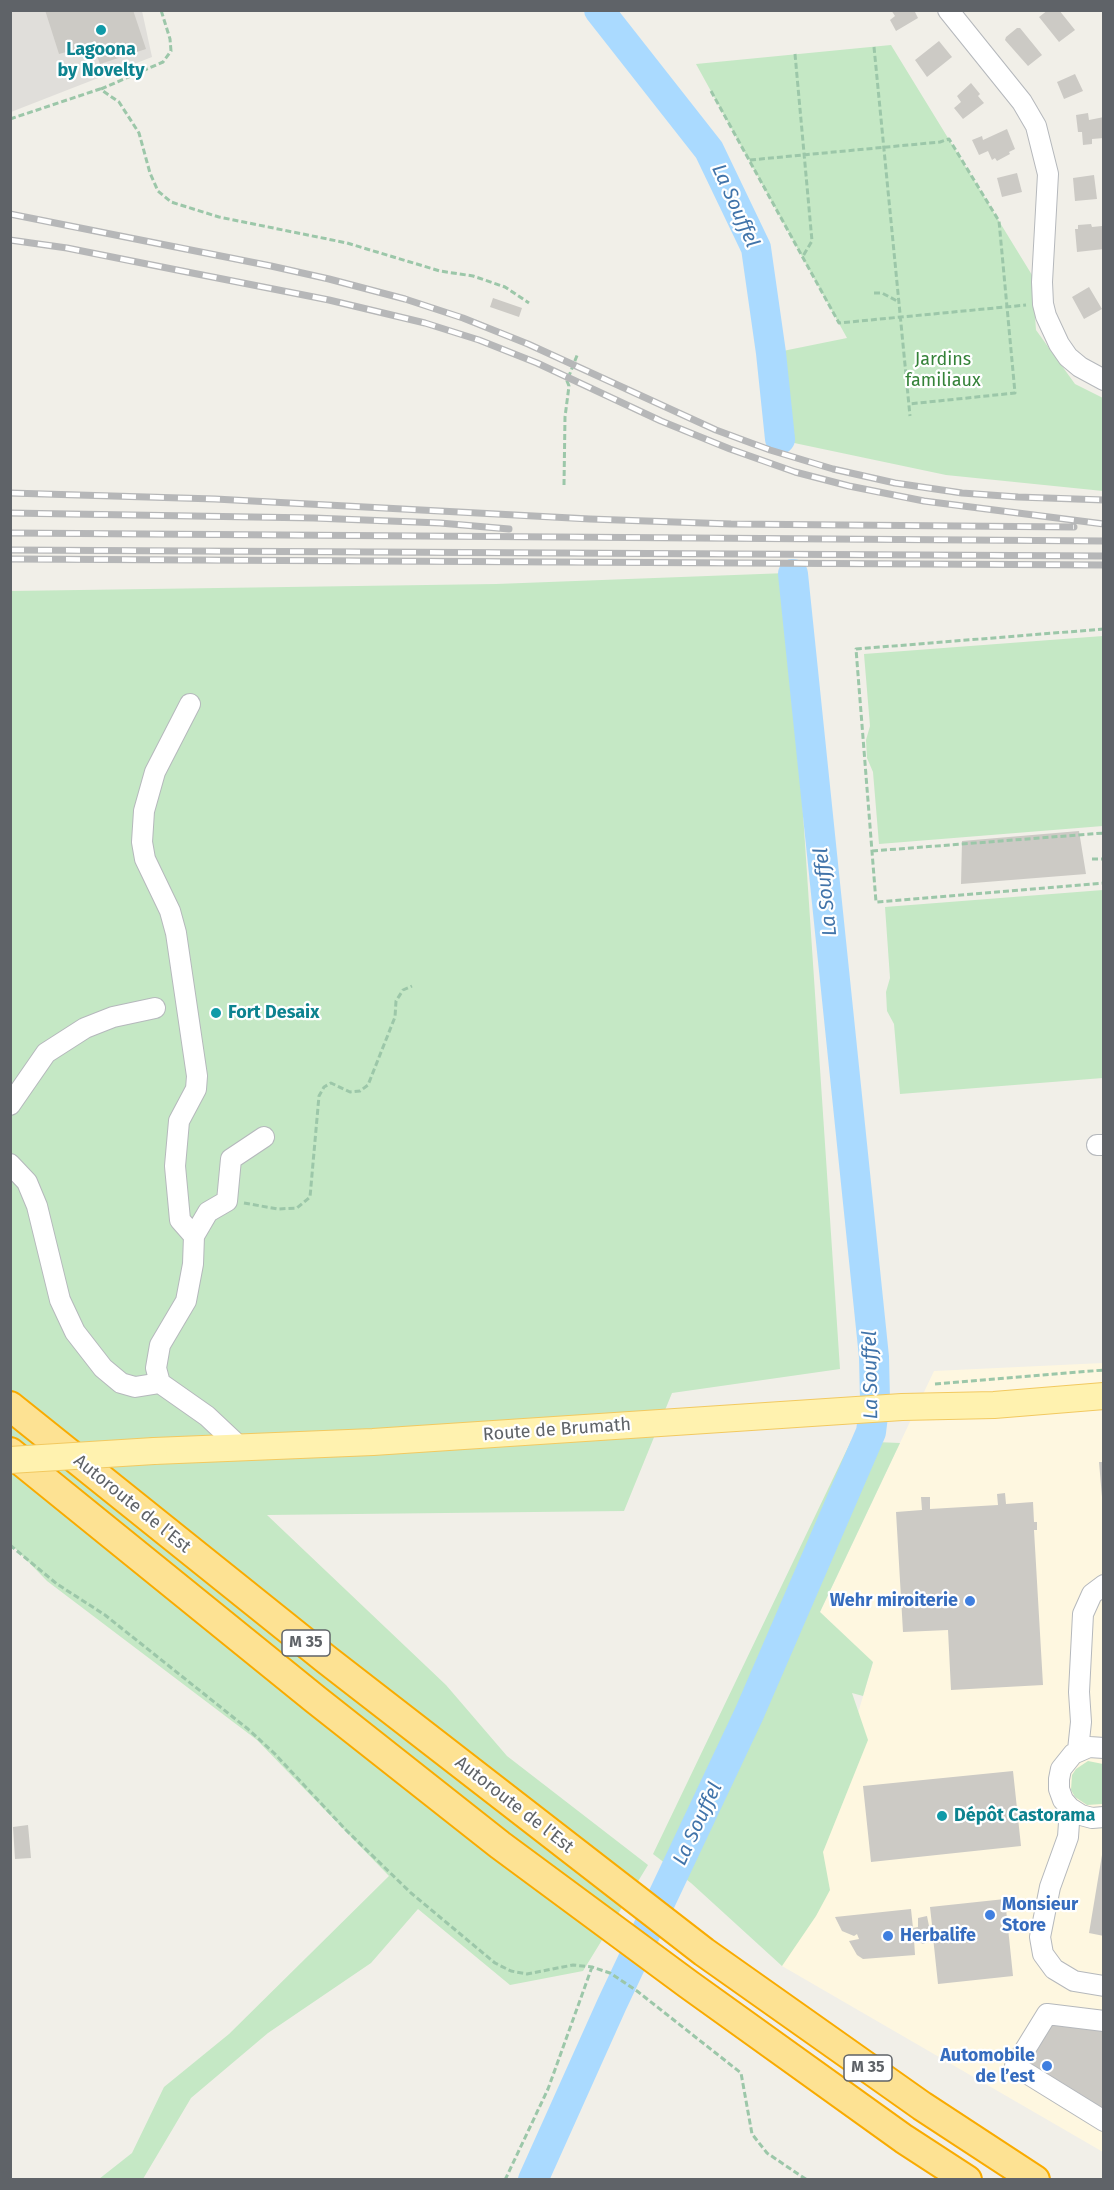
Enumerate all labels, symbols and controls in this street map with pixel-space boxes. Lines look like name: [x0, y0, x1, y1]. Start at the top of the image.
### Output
marker: Lagoona by Novelty: [94, 23, 108, 37]
place label: Lagoona by Novelty: [57, 39, 145, 82]
water label: La Souffel: [706, 161, 764, 251]
park label: Jardins familiaux: [905, 349, 981, 392]
water label: La Souffel: [809, 847, 843, 937]
place label: Fort Desaix: [228, 1002, 319, 1024]
marker: Fort Desaix: [209, 1006, 223, 1020]
water label: La Souffel: [858, 1330, 884, 1420]
street label: Route de Brumath: [482, 1414, 632, 1446]
street label: Autoroute de l’Est: [69, 1450, 195, 1558]
place label: Wehr miroiterie: [830, 1590, 958, 1612]
marker: Wehr miroiterie: [963, 1594, 977, 1608]
road number: M 35: [282, 1630, 330, 1656]
street label: Autoroute de l’Est: [450, 1752, 578, 1858]
water label: La Souffel: [668, 1779, 728, 1869]
place label: Dépôt Castorama: [954, 1805, 1095, 1827]
marker: Dépôt Castorama: [935, 1809, 949, 1823]
place label: Monsieur Store: [1002, 1894, 1078, 1936]
marker: Monsieur Store: [983, 1908, 997, 1922]
place label: Herbalife: [900, 1925, 976, 1947]
marker: Herbalife: [881, 1929, 895, 1943]
place label: Automobile de l’est: [940, 2045, 1035, 2088]
road number: M 35: [844, 2055, 892, 2081]
marker: Automobile de l’est: [1040, 2059, 1054, 2073]

